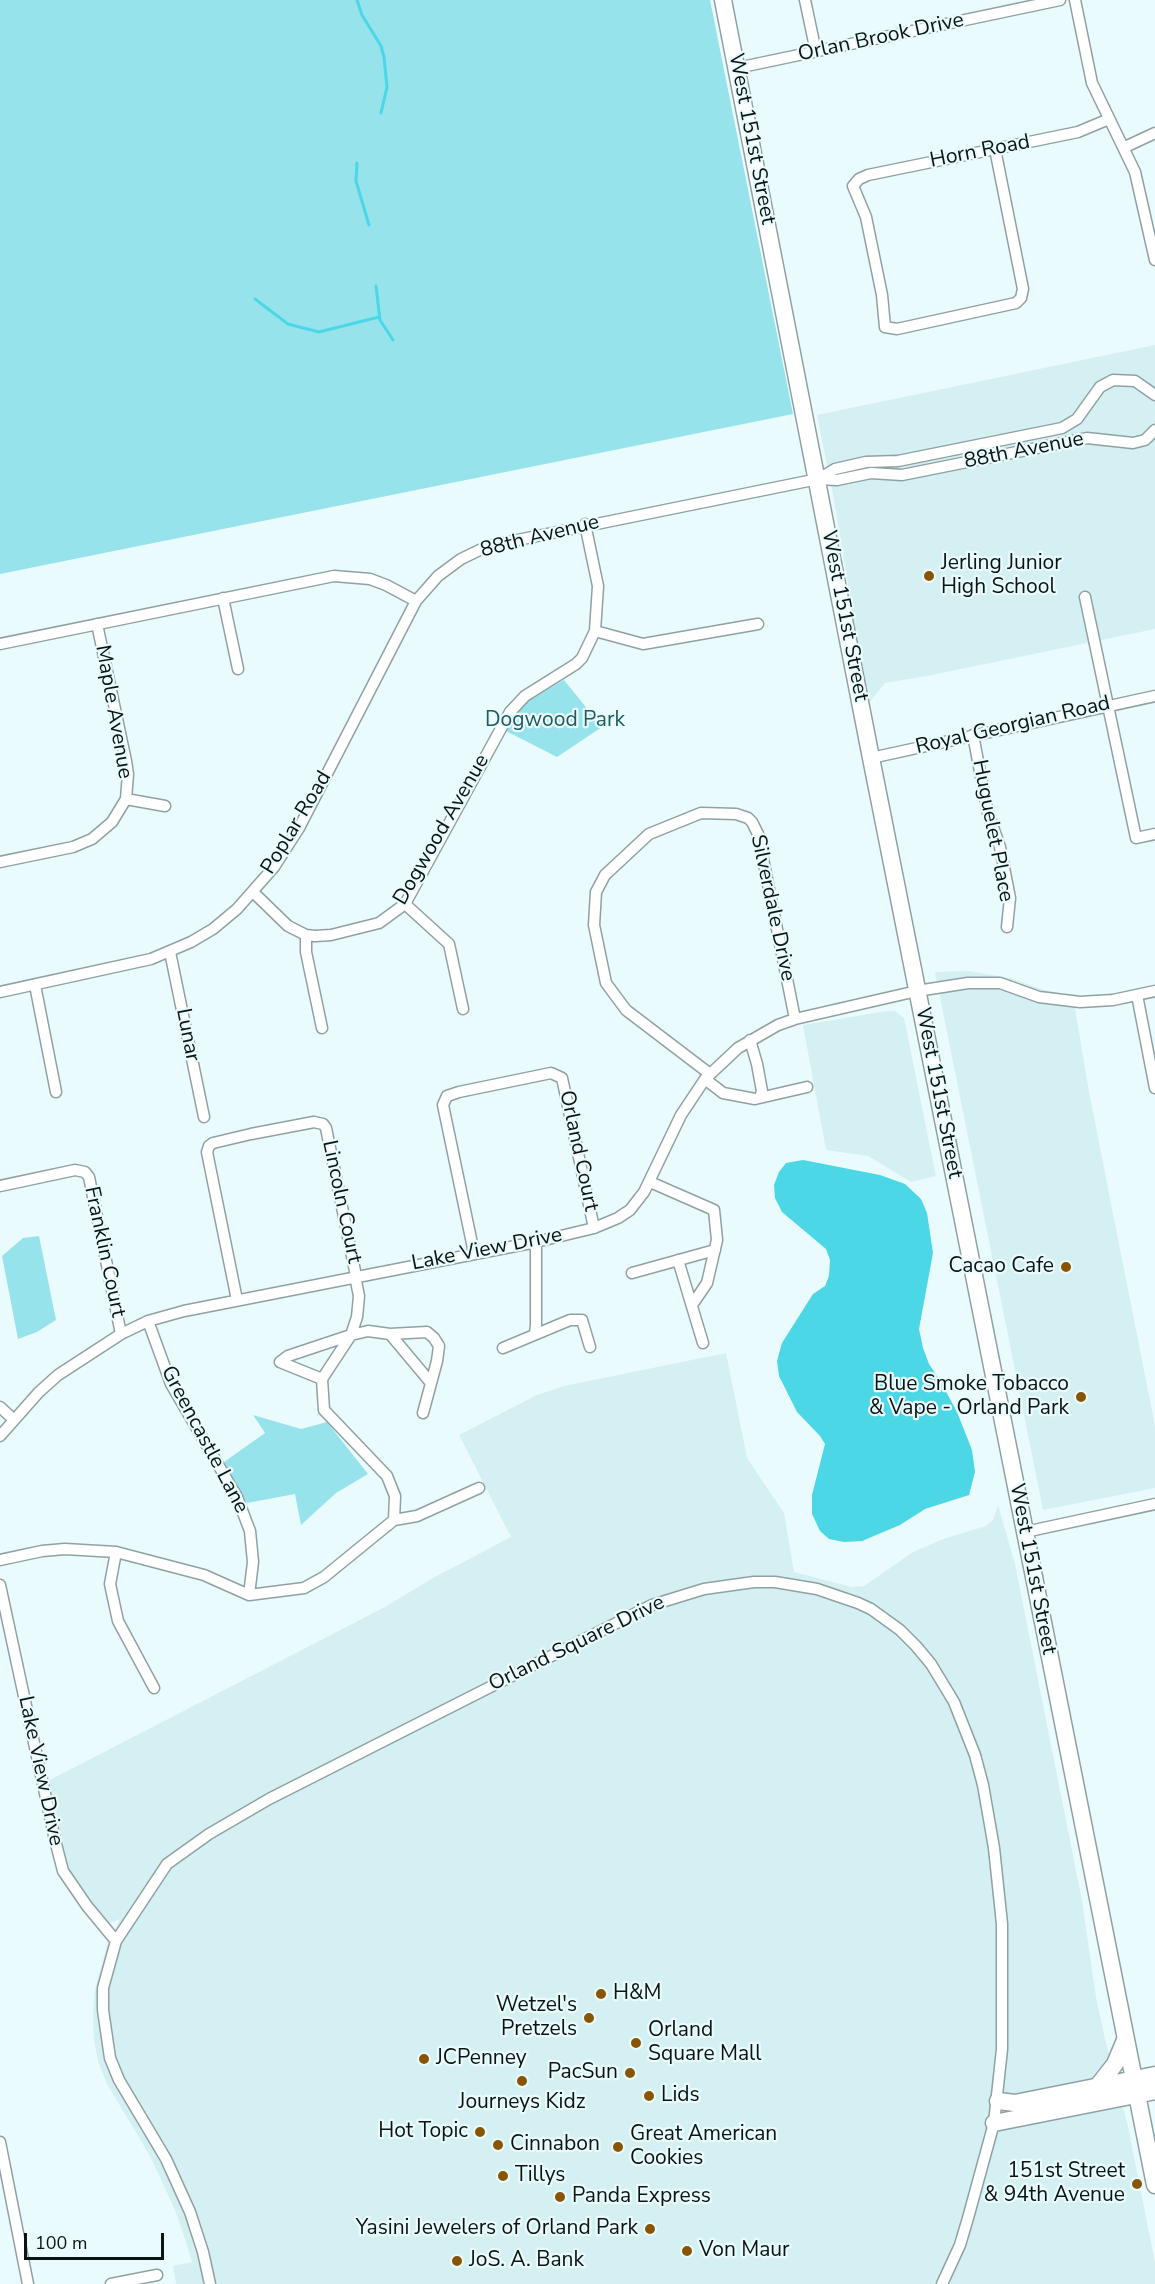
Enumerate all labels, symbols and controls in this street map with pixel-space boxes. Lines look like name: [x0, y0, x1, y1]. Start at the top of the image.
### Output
street label: Orlan Brook Drive: [796, 8, 966, 68]
street label: West 151st Street: [722, 51, 780, 227]
street label: Horn Road: [928, 130, 1032, 174]
street label: 88th Avenue: [962, 427, 1086, 475]
street label: 88th Avenue: [478, 510, 602, 564]
street label: West 151st Street: [815, 528, 873, 704]
place label: Jerling Junior High School: [941, 551, 1062, 601]
marker: Jerling Junior High School: [922, 569, 936, 583]
street label: Maple Avenue: [89, 643, 137, 781]
street label: Royal Georgian Road: [913, 691, 1113, 761]
park label: Dogwood Park: [485, 708, 625, 734]
street label: Dogwood Avenue: [389, 750, 495, 910]
street label: Huguelet Place: [966, 758, 1018, 904]
street label: Poplar Road: [256, 767, 338, 879]
street label: Silverdale Drive: [744, 833, 800, 983]
street label: West 151st Street: [909, 1005, 967, 1181]
street label: Lunar: [170, 1006, 204, 1064]
street label: Orland Court: [553, 1088, 603, 1214]
street label: Lincoln Court: [316, 1138, 366, 1266]
street label: Franklin Court: [78, 1184, 130, 1320]
street label: Lake View Drive: [410, 1223, 564, 1277]
place label: Cacao Cafe: [948, 1254, 1054, 1280]
marker: Cacao Cafe: [1059, 1260, 1073, 1274]
street label: Greencastle Lane: [155, 1362, 253, 1518]
place label: Blue Smoke Tobacco & Vape - Orland Park: [869, 1372, 1069, 1422]
marker: Blue Smoke Tobacco & Vape - Orland Park: [1074, 1390, 1088, 1404]
street label: West 151st Street: [1003, 1481, 1061, 1657]
street label: Orland Square Drive: [485, 1591, 669, 1697]
street label: Lake View Drive: [12, 1694, 68, 1848]
place label: H&M: [613, 1981, 661, 2007]
marker: H&M: [594, 1987, 608, 2001]
place label: Wetzel's Pretzels: [496, 1993, 577, 2043]
marker: Wetzel's Pretzels: [582, 2011, 596, 2025]
place label: Orland Square Mall: [648, 2018, 762, 2068]
marker: Orland Square Mall: [629, 2036, 643, 2050]
place label: JCPenney: [436, 2046, 527, 2072]
marker: JCPenney: [417, 2052, 431, 2066]
place label: PacSun: [548, 2060, 618, 2086]
marker: PacSun: [623, 2066, 637, 2080]
marker: Journeys Kidz: [515, 2074, 529, 2088]
place label: Lids: [661, 2083, 700, 2109]
marker: Lids: [642, 2089, 656, 2103]
place label: Journeys Kidz: [459, 2090, 585, 2116]
place label: Hot Topic: [378, 2119, 468, 2145]
place label: Great American Cookies: [630, 2122, 777, 2172]
marker: Hot Topic: [473, 2125, 487, 2139]
place label: Cinnabon: [510, 2132, 600, 2158]
marker: Cinnabon: [491, 2138, 505, 2152]
marker: Great American Cookies: [611, 2140, 625, 2154]
place label: 151st Street & 94th Avenue: [984, 2159, 1125, 2209]
place label: Tillys: [515, 2163, 565, 2189]
marker: Tillys: [496, 2169, 510, 2183]
marker: 151st Street & 94th Avenue: [1130, 2177, 1144, 2191]
place label: Panda Express: [572, 2184, 711, 2210]
marker: Panda Express: [553, 2190, 567, 2204]
place label: Yasini Jewelers of Orland Park: [356, 2216, 638, 2242]
scale bar: [27, 2221, 166, 2259]
marker: Yasini Jewelers of Orland Park: [643, 2222, 657, 2236]
text: 100 m: [35, 2231, 87, 2255]
place label: Von Maur: [699, 2238, 790, 2264]
marker: Von Maur: [680, 2244, 694, 2258]
place label: JoS. A. Bank: [469, 2248, 584, 2274]
marker: JoS. A. Bank: [450, 2254, 464, 2268]

